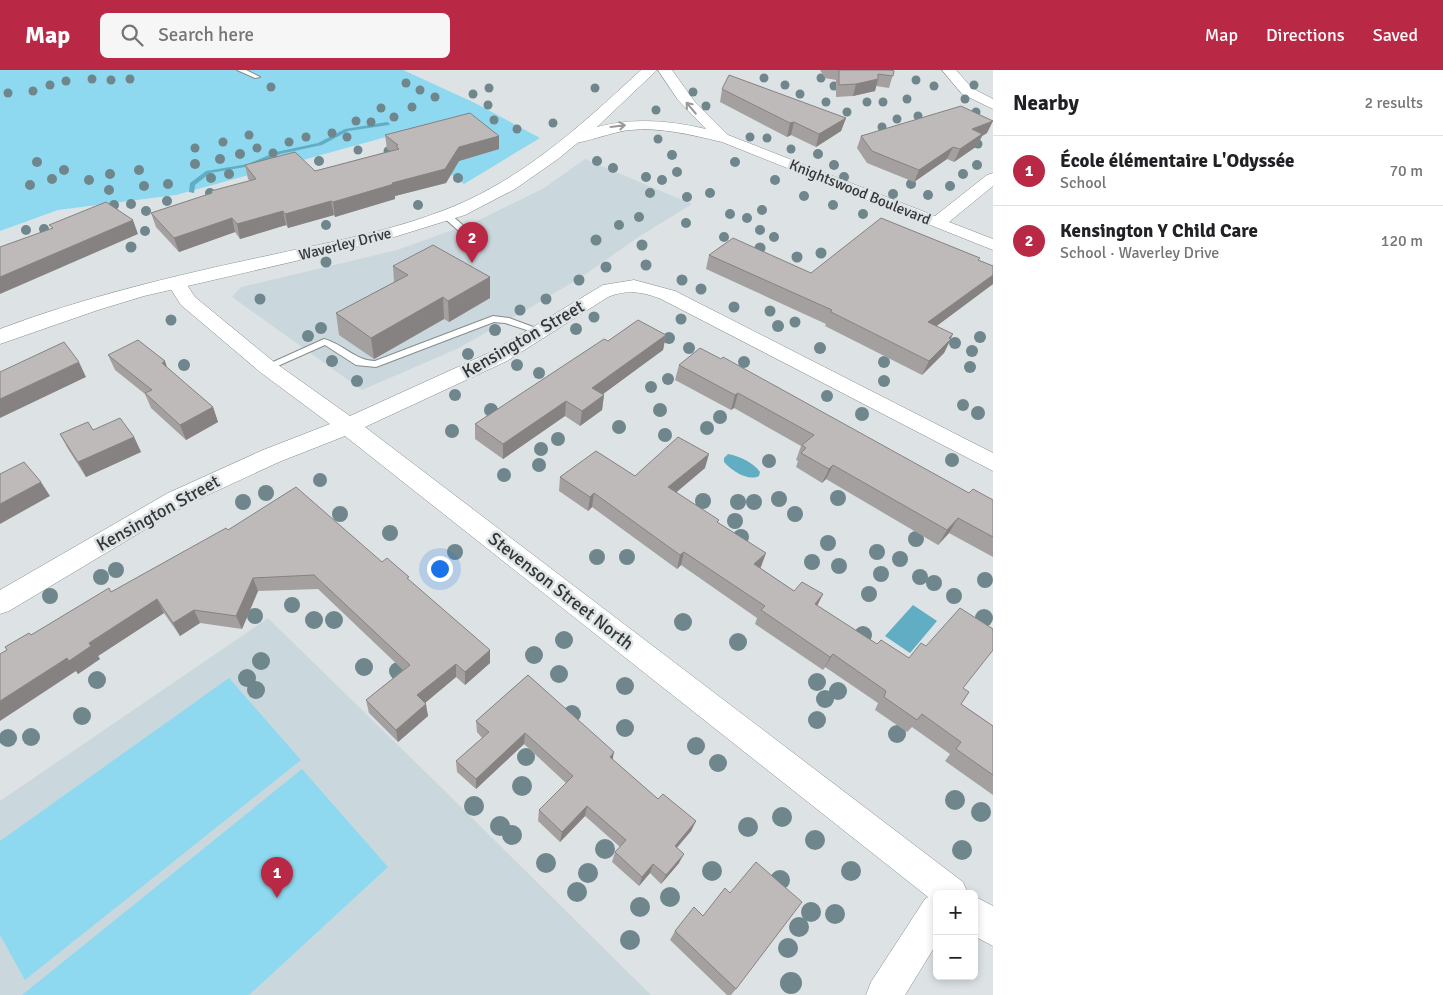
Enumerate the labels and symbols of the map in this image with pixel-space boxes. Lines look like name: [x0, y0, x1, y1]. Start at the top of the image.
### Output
one-way arrow: [686, 102, 697, 115]
one-way arrow: [610, 121, 626, 131]
street label: Knightswood Boulevard: [787, 155, 933, 229]
pin: 2: [456, 222, 488, 263]
street label: Waverley Drive: [297, 224, 393, 264]
street label: Kensington Street: [458, 295, 588, 383]
street label: Kensington Street: [93, 470, 223, 556]
street label: Stevenson Street North: [484, 527, 638, 655]
your location: [427, 556, 453, 582]
pin: 1: [261, 857, 293, 898]

